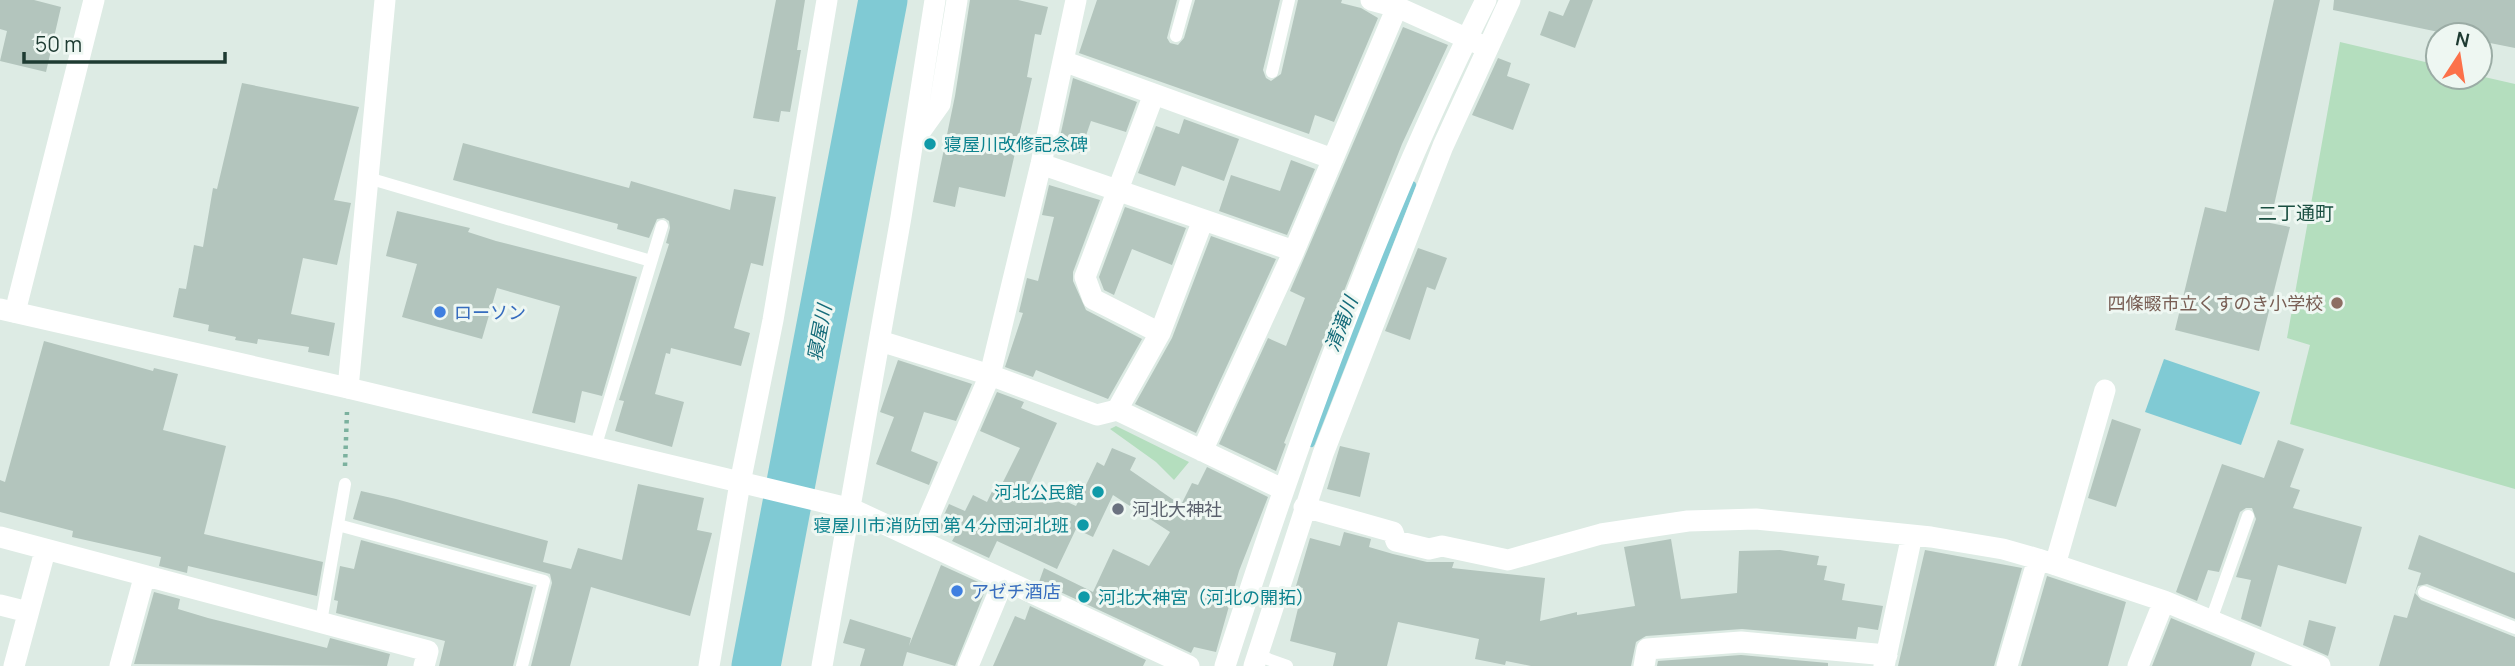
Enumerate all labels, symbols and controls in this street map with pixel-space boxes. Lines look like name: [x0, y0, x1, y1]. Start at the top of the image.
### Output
scale bar: [24, 21, 226, 65]
north arrow: [2424, 21, 2494, 91]
text: N: [2453, 25, 2472, 54]
text: 50 m: [35, 30, 82, 58]
place label: 寝屋川改修記念碑: [944, 132, 1088, 156]
marker: 寝屋川改修記念碑: [922, 136, 938, 152]
district label: 二丁通町: [2258, 200, 2334, 226]
water label: 清滝川: [1319, 291, 1364, 355]
place label: 四條畷市立くすのき小学校: [2108, 291, 2323, 315]
marker: 四條畷市立くすのき小学校: [2329, 295, 2345, 311]
place label: ローソン: [454, 300, 526, 324]
water label: 寝屋川: [801, 301, 838, 363]
marker: ローソン: [432, 304, 448, 320]
place label: 河北公民館: [994, 480, 1084, 504]
marker: 河北公民館: [1090, 484, 1106, 500]
place label: 河北大神社: [1132, 497, 1222, 521]
marker: 河北大神社: [1110, 501, 1126, 517]
place label: 寝屋川市消防団 第４分団河北班: [813, 513, 1069, 537]
marker: 寝屋川市消防団 第４分団河北班: [1075, 517, 1091, 533]
place label: アゼチ酒店: [971, 579, 1061, 603]
marker: アゼチ酒店: [949, 583, 965, 599]
place label: 河北大神宮（河北の開拓）: [1098, 585, 1314, 609]
marker: 河北大神宮（河北の開拓）: [1076, 589, 1092, 605]

